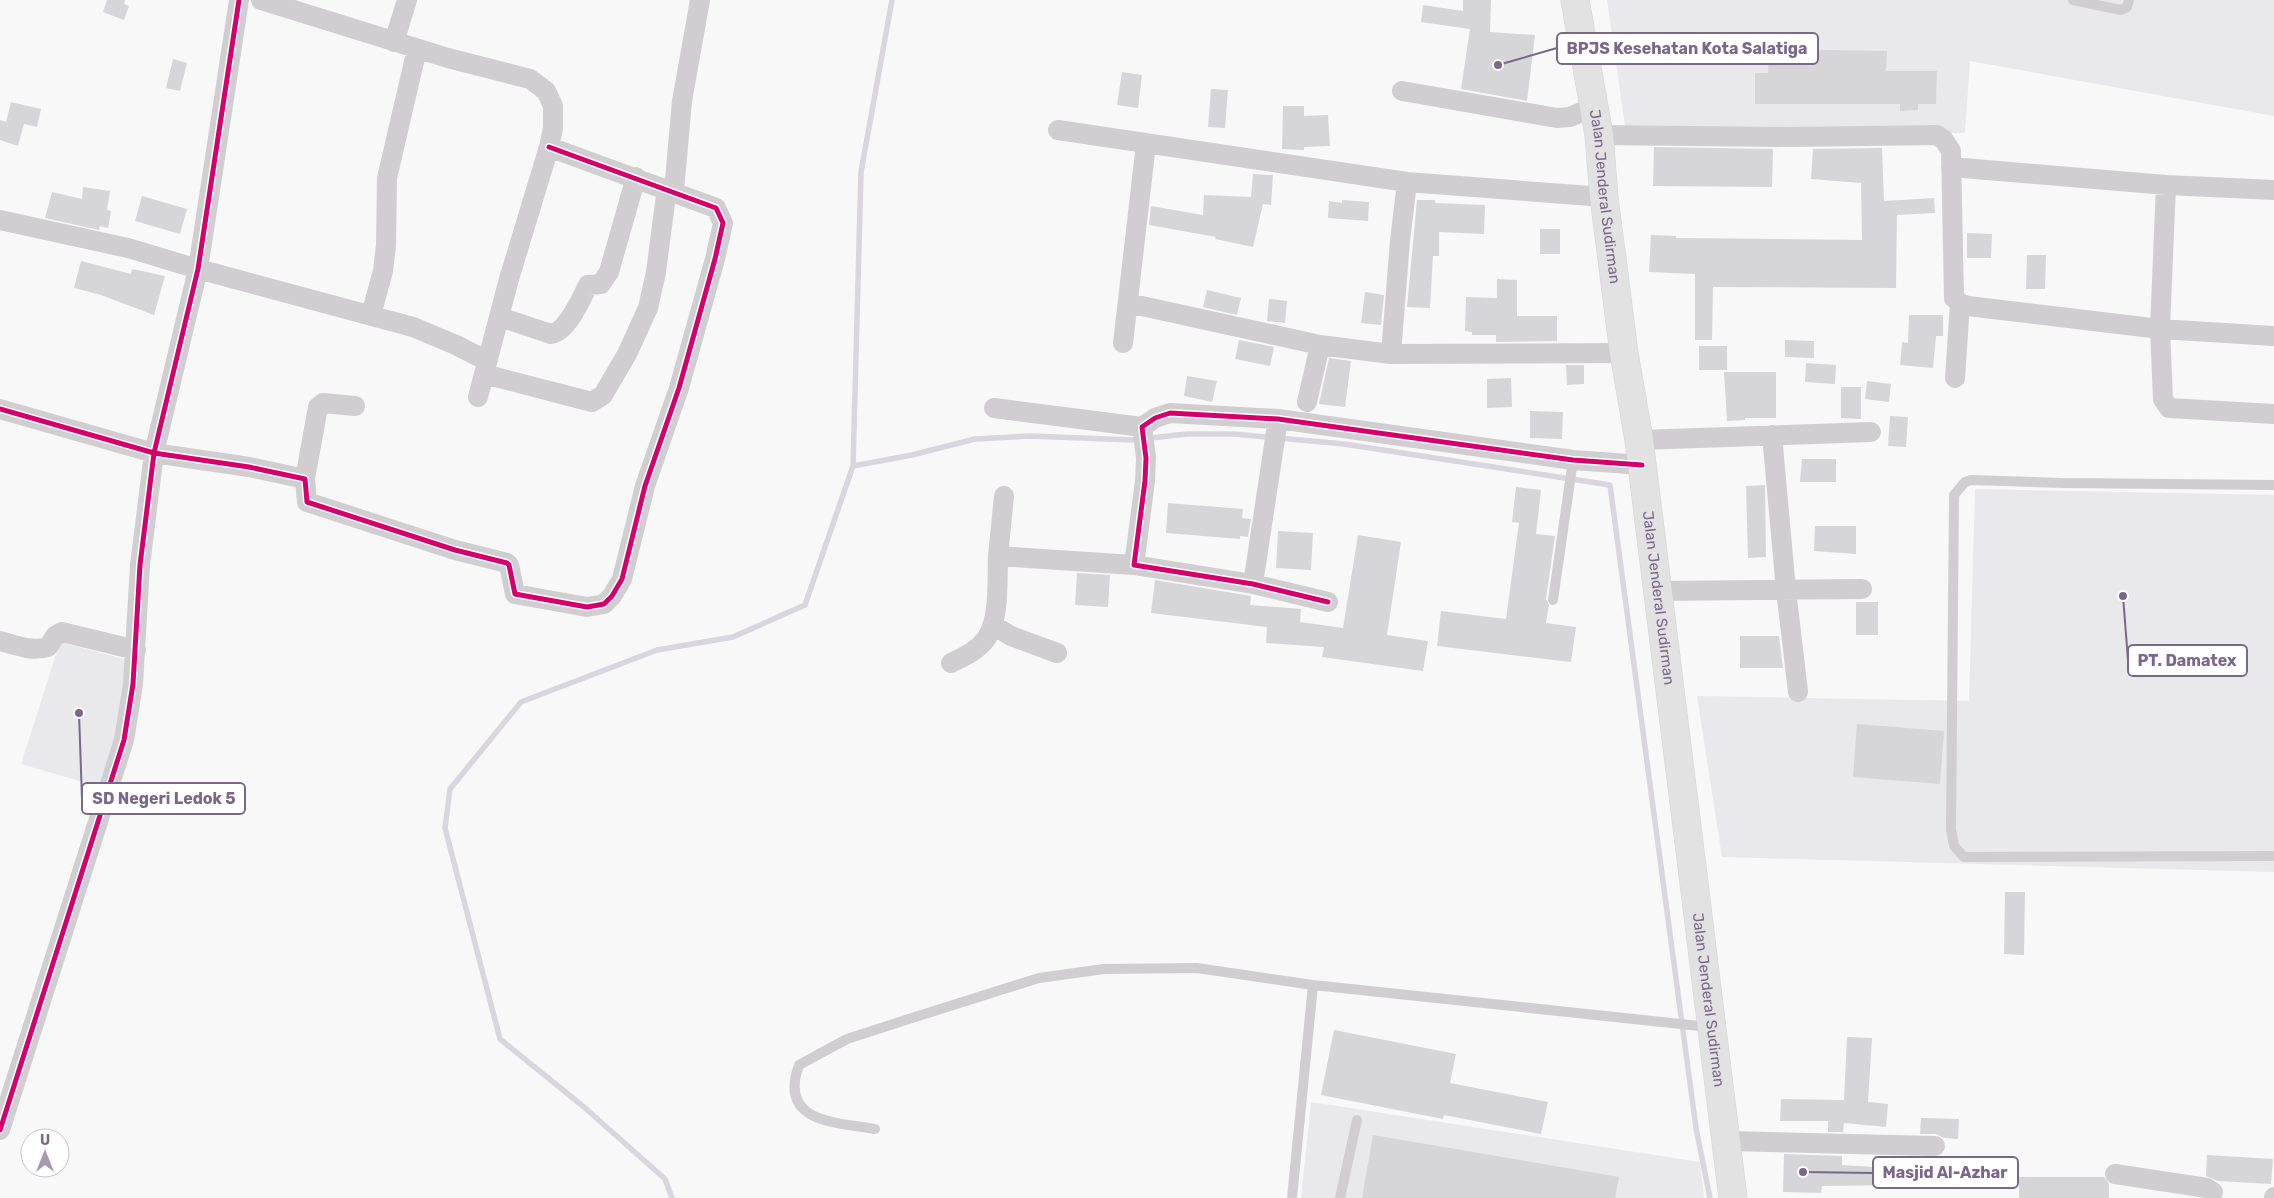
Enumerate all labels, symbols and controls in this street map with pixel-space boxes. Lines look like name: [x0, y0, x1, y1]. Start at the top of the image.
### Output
callout: BPJS Kesehatan Kota Salatiga: [1557, 33, 1818, 64]
text: BPJS Kesehatan Kota Salatiga: [1567, 39, 1807, 58]
street label: Jalan Jenderal Sudirman: [1586, 108, 1624, 285]
street label: Jalan Jenderal Sudirman: [1639, 510, 1678, 686]
callout: PT. Damatex: [2128, 645, 2247, 676]
text: PT. Damatex: [2138, 651, 2237, 670]
callout: SD Negeri Ledok 5: [82, 783, 245, 814]
text: SD Negeri Ledok 5: [92, 789, 236, 808]
street label: Jalan Jenderal Sudirman: [1689, 912, 1728, 1088]
north arrow: [20, 1128, 70, 1178]
text: U: [40, 1132, 50, 1149]
callout: Masjid Al-Azhar: [1873, 1157, 2018, 1188]
text: Masjid Al-Azhar: [1883, 1163, 2008, 1182]

